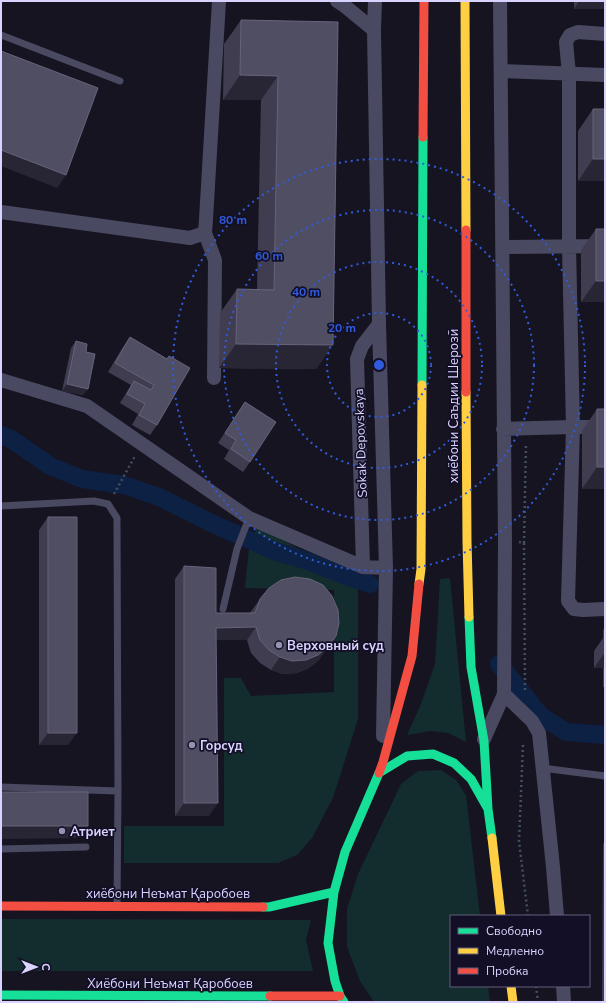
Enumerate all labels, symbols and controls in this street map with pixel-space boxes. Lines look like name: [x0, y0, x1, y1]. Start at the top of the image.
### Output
text: 80 m: [219, 212, 247, 228]
text: 60 m: [255, 248, 283, 264]
text: 40 m: [292, 284, 320, 300]
text: 20 m: [328, 320, 356, 336]
street label: хиёбони Саъдии Шерозӣ: [445, 329, 463, 483]
centre of rings: [372, 358, 386, 372]
street label: Sokak Depovskaya: [350, 388, 372, 498]
place label: Верховный суд: [287, 637, 384, 655]
marker: Верховный суд: [274, 640, 284, 650]
place label: Горсуд: [200, 737, 243, 755]
marker: Горсуд: [187, 740, 197, 750]
place label: Атриет: [70, 823, 115, 841]
marker: Атриет: [57, 826, 67, 836]
street label: хиёбони Неъмат Қаробоев: [86, 885, 250, 903]
legend: [450, 915, 590, 987]
text: Свободно: [486, 923, 542, 939]
text: Медленно: [486, 943, 544, 959]
north arrow: [16, 947, 56, 987]
text: С: [38, 963, 53, 971]
text: Пробка: [486, 963, 529, 979]
street label: Хиёбони Неъмат Қаробоев: [87, 975, 253, 993]

